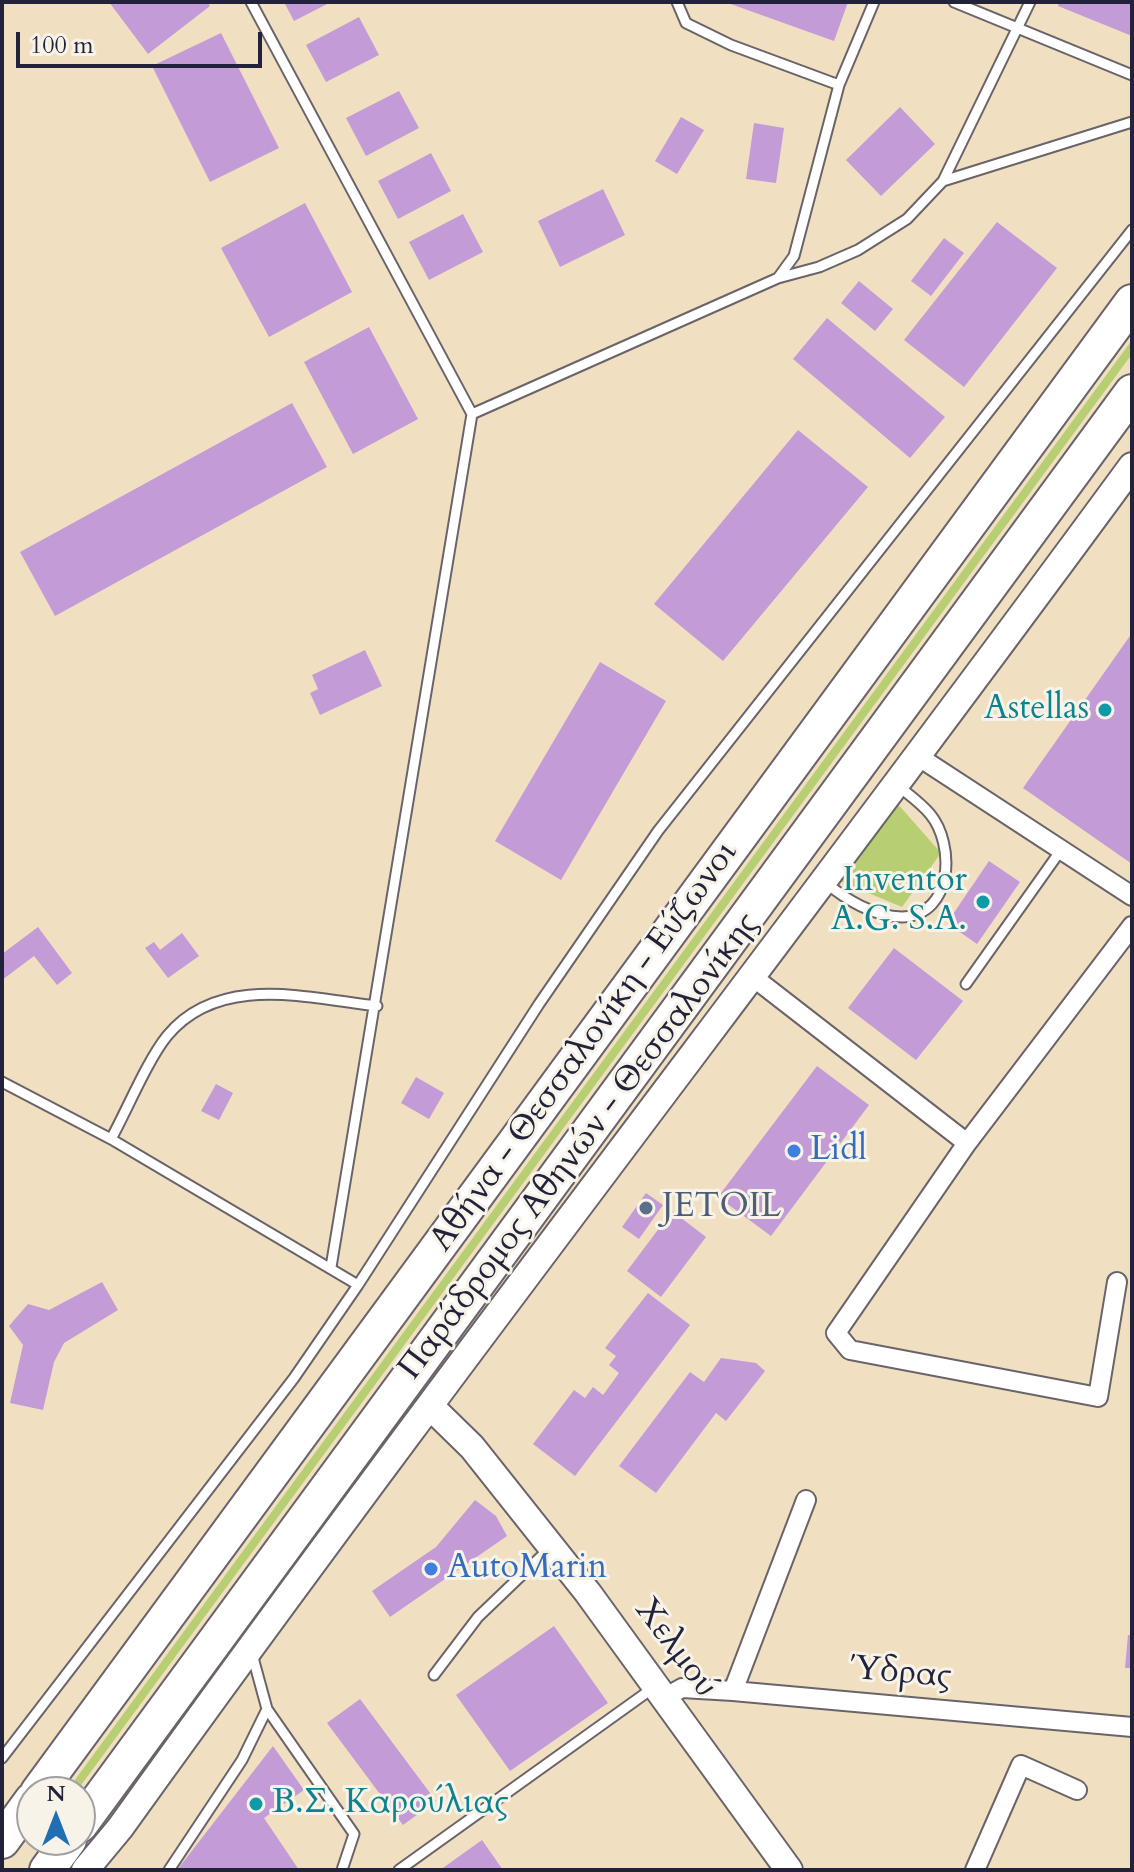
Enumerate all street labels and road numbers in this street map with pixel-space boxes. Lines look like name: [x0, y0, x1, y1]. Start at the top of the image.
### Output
street label: Αθήνα - Θεσσαλονίκη - Εύζωνοι: [422, 834, 748, 1260]
street label: Παράδρομος Αθηνών - Θεσσαλονίκης: [391, 905, 769, 1389]
street label: Χελμού: [625, 1592, 725, 1706]
street label: Ύδρας: [849, 1649, 953, 1699]

